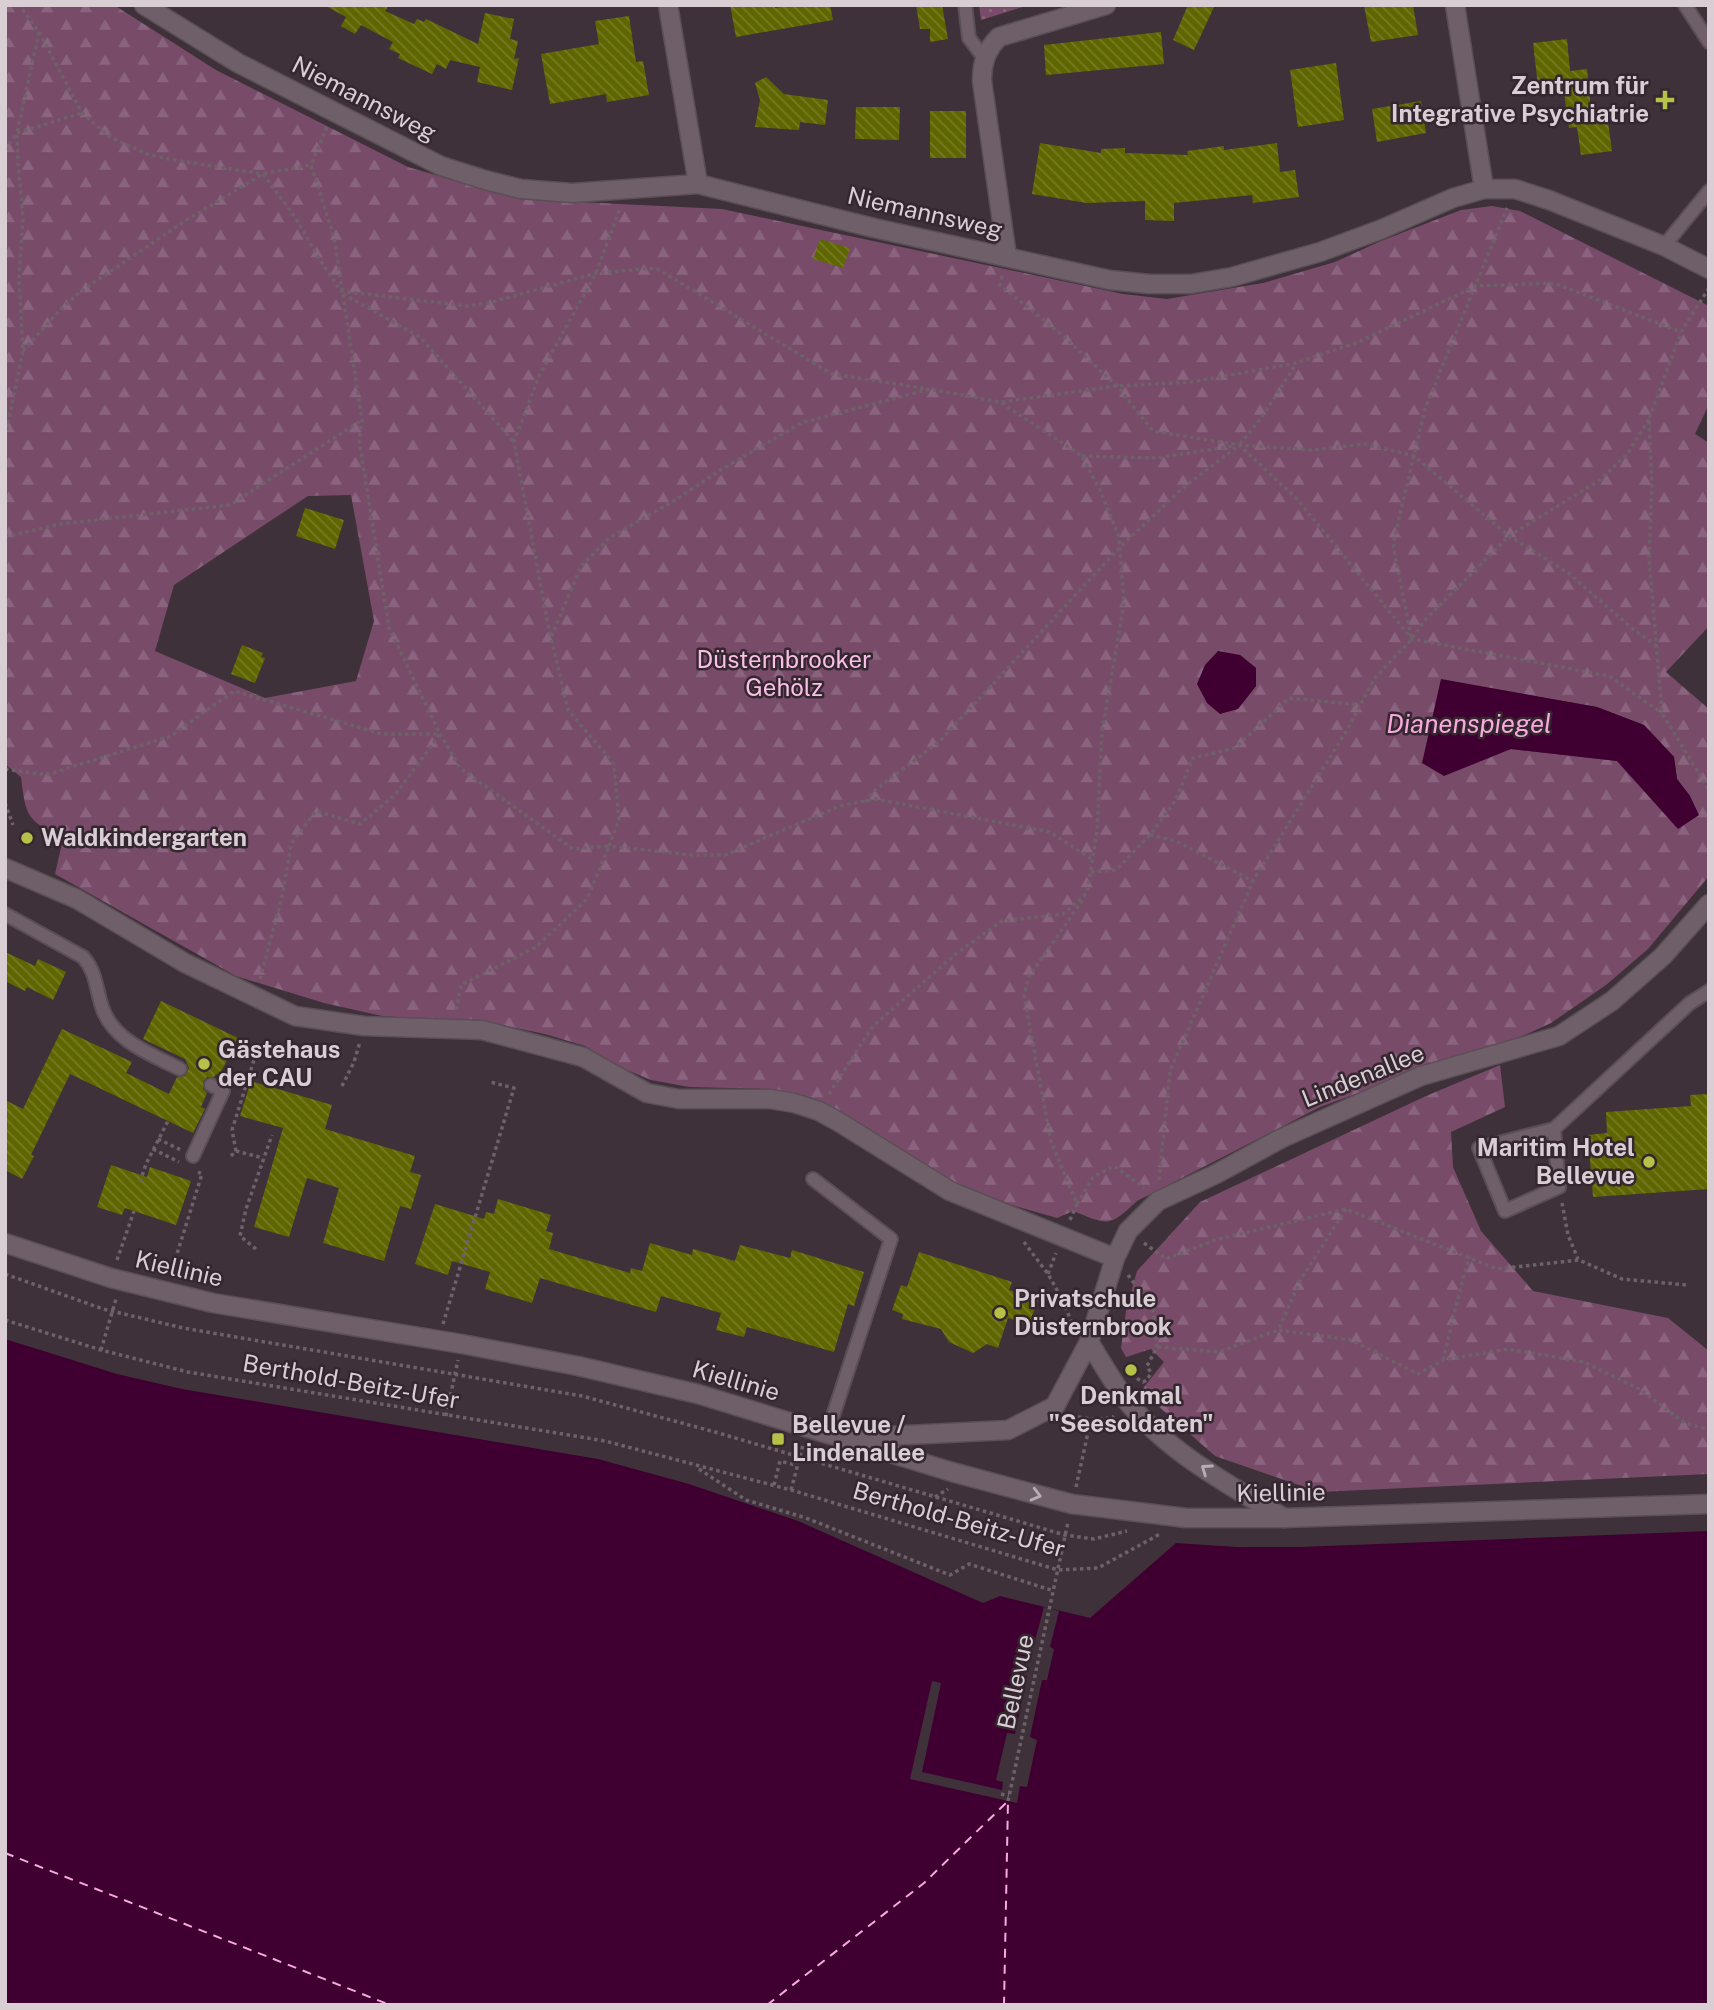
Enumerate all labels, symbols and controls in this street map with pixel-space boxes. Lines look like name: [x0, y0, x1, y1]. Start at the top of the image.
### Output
street label: Niemannsweg: [288, 50, 441, 147]
place label: Zentrum für Integrative Psychiatrie: [1391, 71, 1649, 127]
marker: Zentrum für Integrative Psychiatrie: [1655, 90, 1675, 110]
street label: Niemannsweg: [845, 181, 1005, 243]
park label: Düsternbrooker Gehölz: [697, 645, 871, 701]
water label: Dianenspiegel: [1386, 708, 1552, 739]
place label: Waldkindergarten: [41, 823, 247, 851]
marker: Waldkindergarten: [19, 830, 35, 846]
place label: Gästehaus der CAU: [218, 1035, 340, 1091]
street label: Lindenallee: [1297, 1038, 1428, 1112]
marker: Gästehaus der CAU: [196, 1056, 212, 1072]
place label: Maritim Hotel Bellevue: [1477, 1133, 1635, 1189]
marker: Maritim Hotel Bellevue: [1641, 1154, 1657, 1170]
street label: Kiellinie: [132, 1244, 226, 1292]
place label: Privatschule Düsternbrook: [1014, 1284, 1172, 1340]
marker: Privatschule Düsternbrook: [992, 1305, 1008, 1321]
street label: Berthold-Beitz-Ufer: [241, 1348, 462, 1414]
street label: Kiellinie: [689, 1354, 783, 1406]
marker: Denkmal "Seesoldaten": [1123, 1362, 1139, 1378]
place label: Denkmal "Seesoldaten": [1049, 1381, 1213, 1437]
place label: Bellevue / Lindenallee: [792, 1410, 925, 1466]
marker: Bellevue / Lindenallee: [770, 1431, 786, 1447]
one-way arrow: [1201, 1465, 1214, 1477]
street label: Berthold-Beitz-Ufer: [850, 1475, 1069, 1563]
street label: Kiellinie: [1236, 1477, 1326, 1507]
one-way arrow: [1030, 1487, 1042, 1501]
street label: Bellevue: [991, 1632, 1039, 1732]

